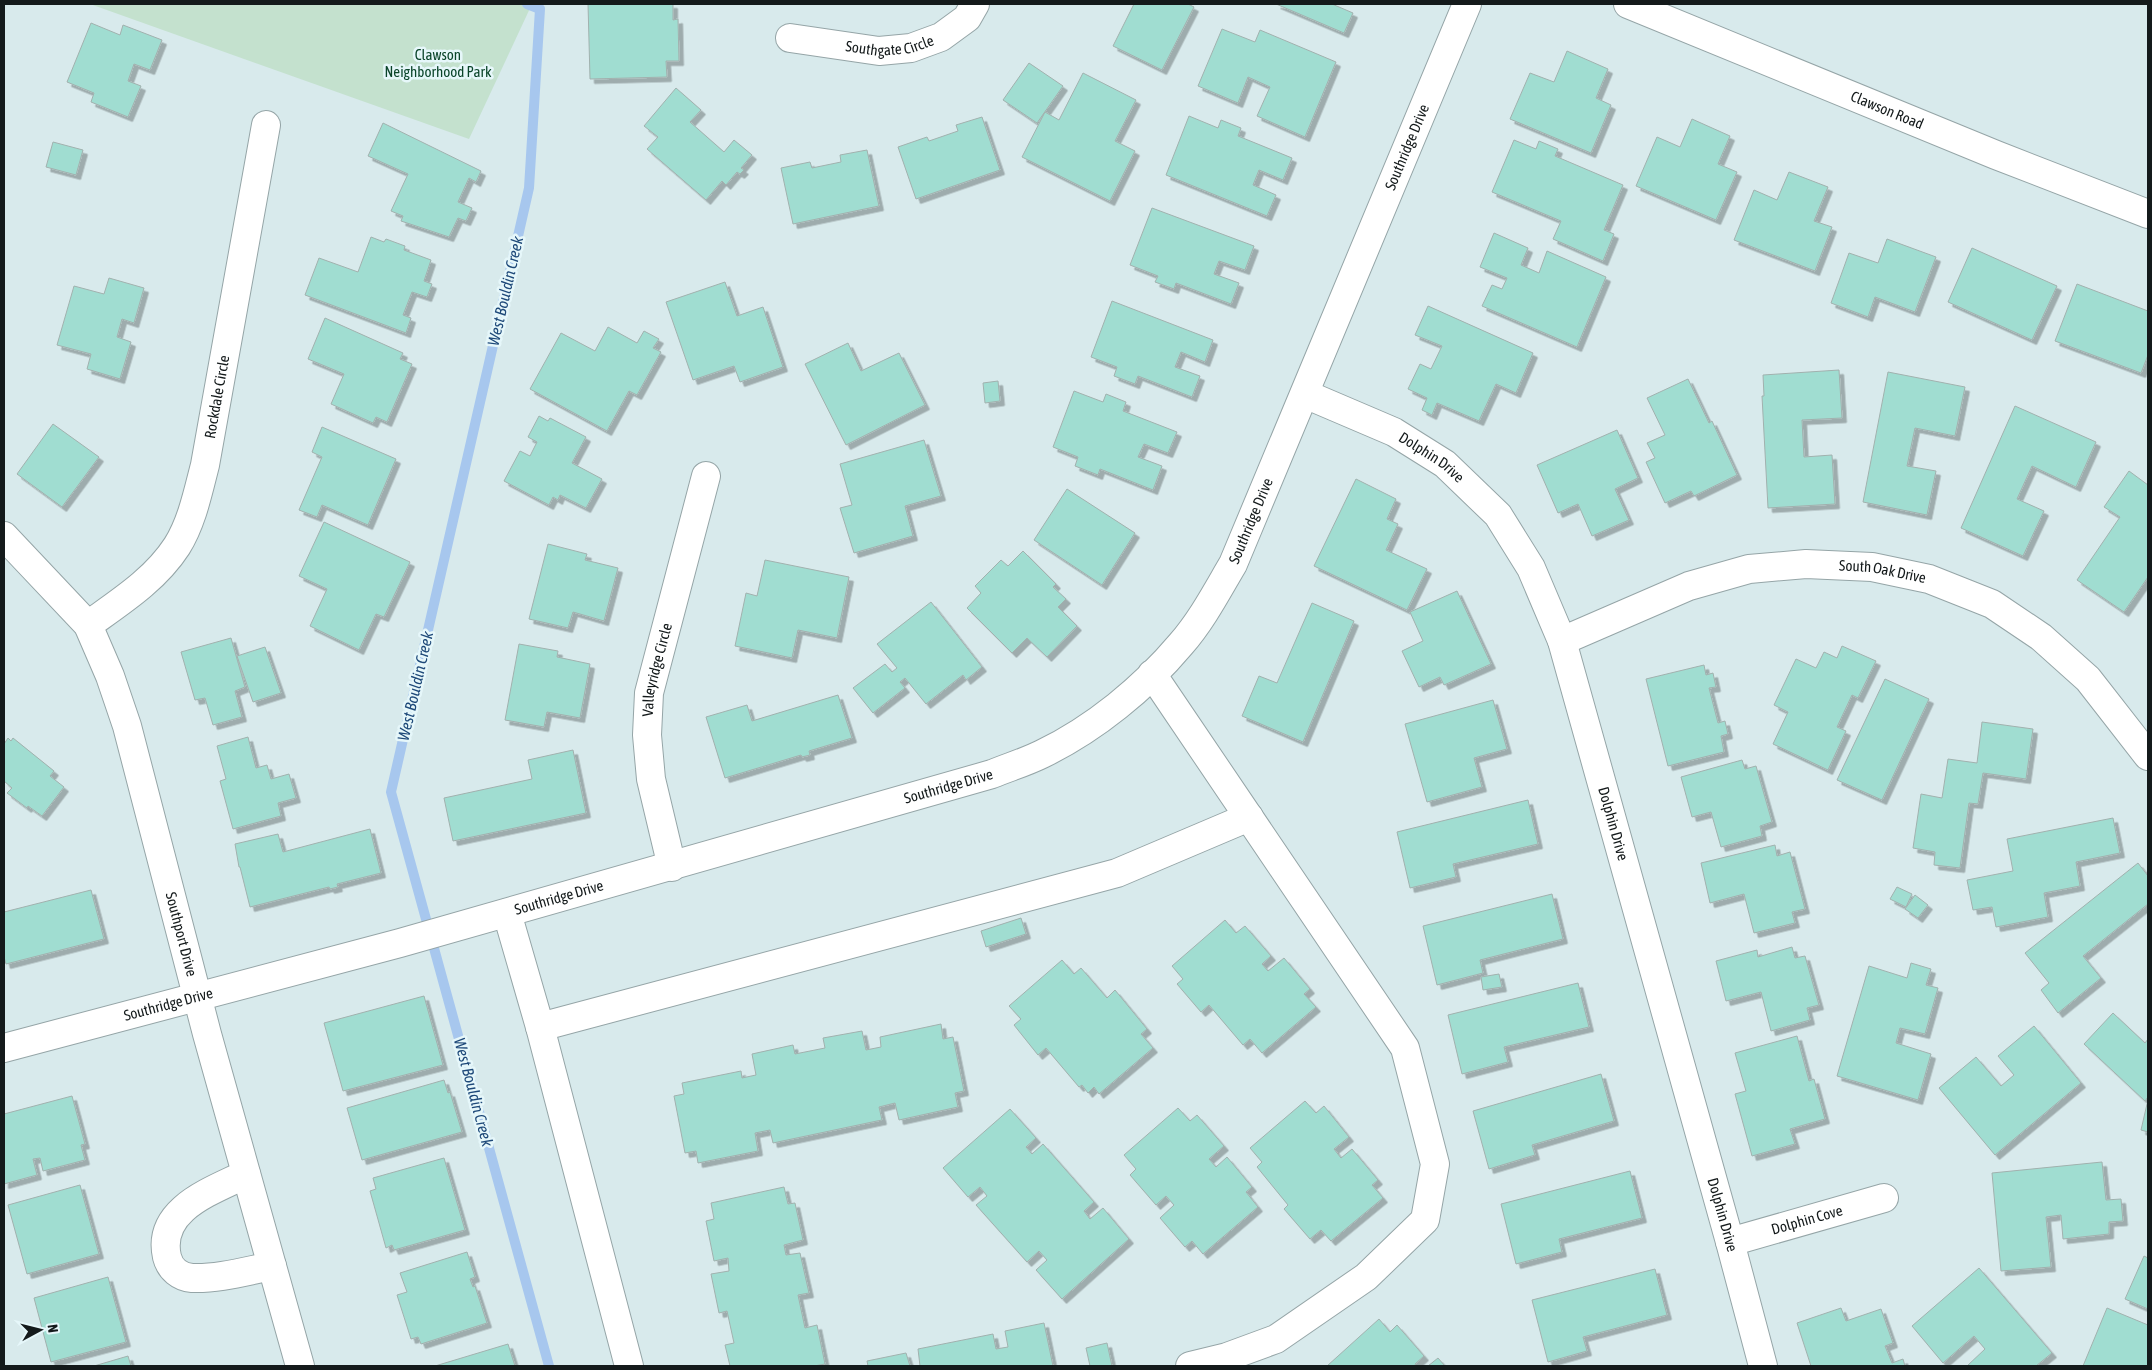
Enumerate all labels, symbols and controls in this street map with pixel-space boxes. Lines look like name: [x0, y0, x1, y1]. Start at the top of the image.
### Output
street label: Southgate Circle: [845, 31, 936, 59]
park label: Clawson Neighborhood Park: [384, 46, 492, 80]
street label: Clawson Road: [1848, 87, 1926, 132]
street label: Southridge Drive: [1381, 101, 1432, 192]
water label: West Bouldin Creek: [484, 234, 527, 347]
street label: Rockdale Circle: [201, 354, 233, 440]
street label: Dolphin Drive: [1396, 428, 1468, 486]
street label: Southridge Drive: [1225, 475, 1276, 566]
street label: South Oak Drive: [1839, 557, 1928, 586]
street label: Valleyridge Circle: [639, 621, 675, 717]
water label: West Bouldin Creek: [394, 629, 437, 742]
street label: Southridge Drive: [902, 765, 995, 807]
street label: Dolphin Drive: [1595, 785, 1632, 863]
street label: Southridge Drive: [513, 876, 605, 918]
street label: Southport Drive: [163, 890, 201, 978]
street label: Southridge Drive: [122, 984, 215, 1024]
water label: West Bouldin Creek: [451, 1036, 497, 1149]
street label: Dolphin Drive: [1704, 1176, 1741, 1253]
street label: Dolphin Cove: [1769, 1201, 1844, 1238]
north arrow: [15, 1305, 65, 1355]
text: N: [44, 1323, 61, 1333]

